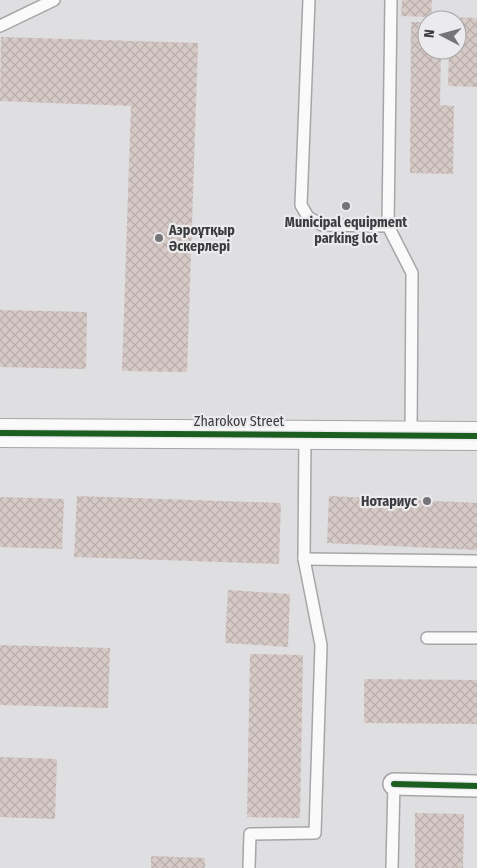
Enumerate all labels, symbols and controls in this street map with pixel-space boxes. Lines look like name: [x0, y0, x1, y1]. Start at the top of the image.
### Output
north arrow: [417, 10, 467, 60]
text: N: [421, 29, 438, 39]
marker: Municipal equipment parking lot: [340, 200, 352, 212]
place label: Municipal equipment parking lot: [285, 214, 408, 247]
place label: Аэроұтқыр Әскерлері: [168, 222, 235, 255]
marker: Аэроұтқыр Әскерлері: [153, 232, 165, 244]
street label: Zharokov Street: [194, 413, 285, 430]
place label: Нотариуc: [361, 493, 418, 510]
marker: Нотариуc: [421, 495, 433, 507]

